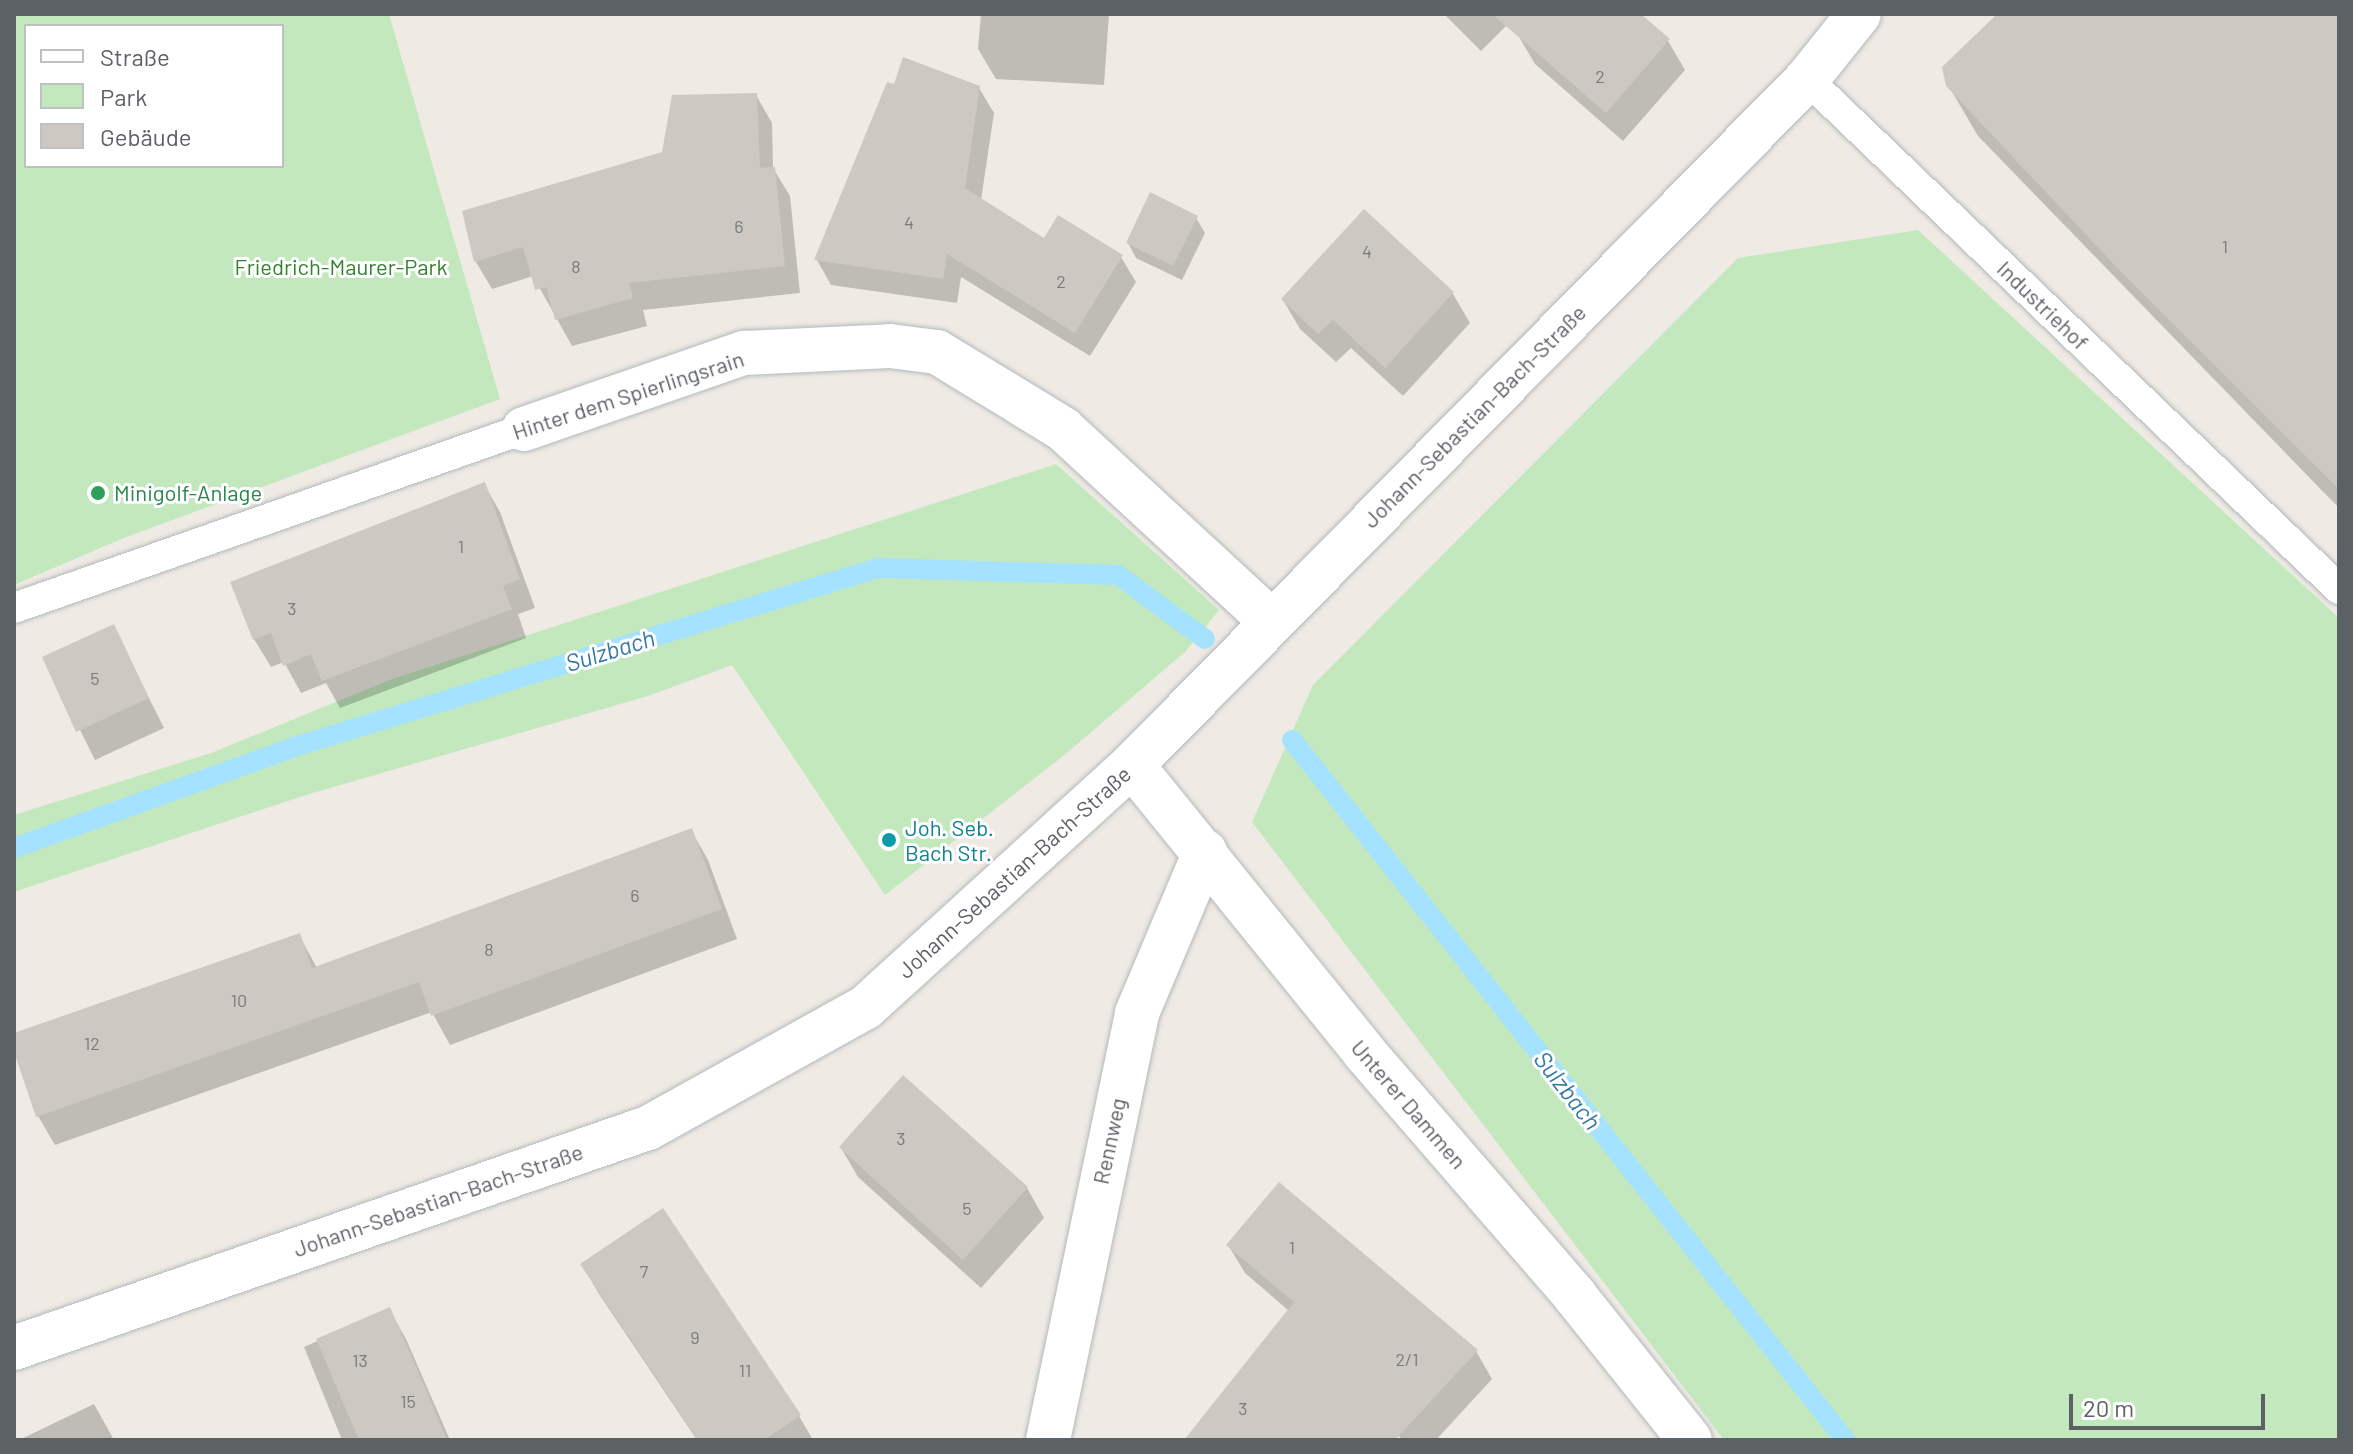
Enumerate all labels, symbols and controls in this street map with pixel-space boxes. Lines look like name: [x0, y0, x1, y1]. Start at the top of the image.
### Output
legend: [24, 24, 284, 168]
text: Straße: [100, 42, 170, 71]
house number: 2: [1595, 65, 1605, 87]
text: Park: [100, 82, 147, 111]
text: Gebäude: [100, 122, 192, 151]
house number: 4: [904, 211, 914, 233]
house number: 6: [734, 215, 744, 237]
house number: 1: [2222, 235, 2228, 257]
house number: 4: [1362, 240, 1372, 262]
park label: Friedrich-Maurer-Park: [234, 254, 448, 280]
house number: 8: [571, 255, 581, 277]
street label: Industriehof: [1992, 255, 2094, 355]
house number: 2: [1056, 270, 1066, 292]
street label: Johann-Sebastian-Bach-Straße: [1357, 299, 1591, 533]
street label: Hinter dem Spierlingsrain: [509, 345, 747, 445]
place label: Minigolf-Anlage: [114, 480, 262, 506]
marker: Minigolf-Anlage: [89, 484, 107, 502]
house number: 1: [458, 535, 464, 557]
house number: 3: [287, 597, 297, 619]
water label: Sulzbach: [562, 623, 658, 677]
house number: 5: [90, 667, 100, 689]
street label: Johann-Sebastian-Bach-Straße: [892, 760, 1136, 984]
place label: Joh. Seb. Bach Str.: [905, 814, 994, 866]
marker: Joh. Seb. Bach Str.: [880, 831, 898, 849]
house number: 6: [630, 884, 640, 906]
house number: 8: [484, 938, 494, 960]
house number: 10: [231, 989, 247, 1011]
house number: 12: [84, 1032, 100, 1054]
street label: Unterer Dammen: [1346, 1034, 1472, 1174]
water label: Sulzbach: [1528, 1045, 1608, 1135]
street label: Rennweg: [1087, 1095, 1131, 1187]
house number: 3: [896, 1127, 906, 1149]
street label: Johann-Sebastian-Bach-Straße: [290, 1138, 586, 1262]
house number: 5: [962, 1197, 972, 1219]
house number: 1: [1289, 1236, 1295, 1258]
house number: 7: [640, 1260, 648, 1282]
house number: 9: [690, 1326, 700, 1348]
house number: 2/1: [1395, 1348, 1419, 1370]
house number: 13: [352, 1349, 368, 1371]
house number: 11: [739, 1359, 751, 1381]
scale bar: [2073, 1378, 2269, 1428]
house number: 15: [400, 1390, 416, 1412]
text: 20 m: [2083, 1393, 2134, 1422]
house number: 3: [1238, 1397, 1248, 1419]

